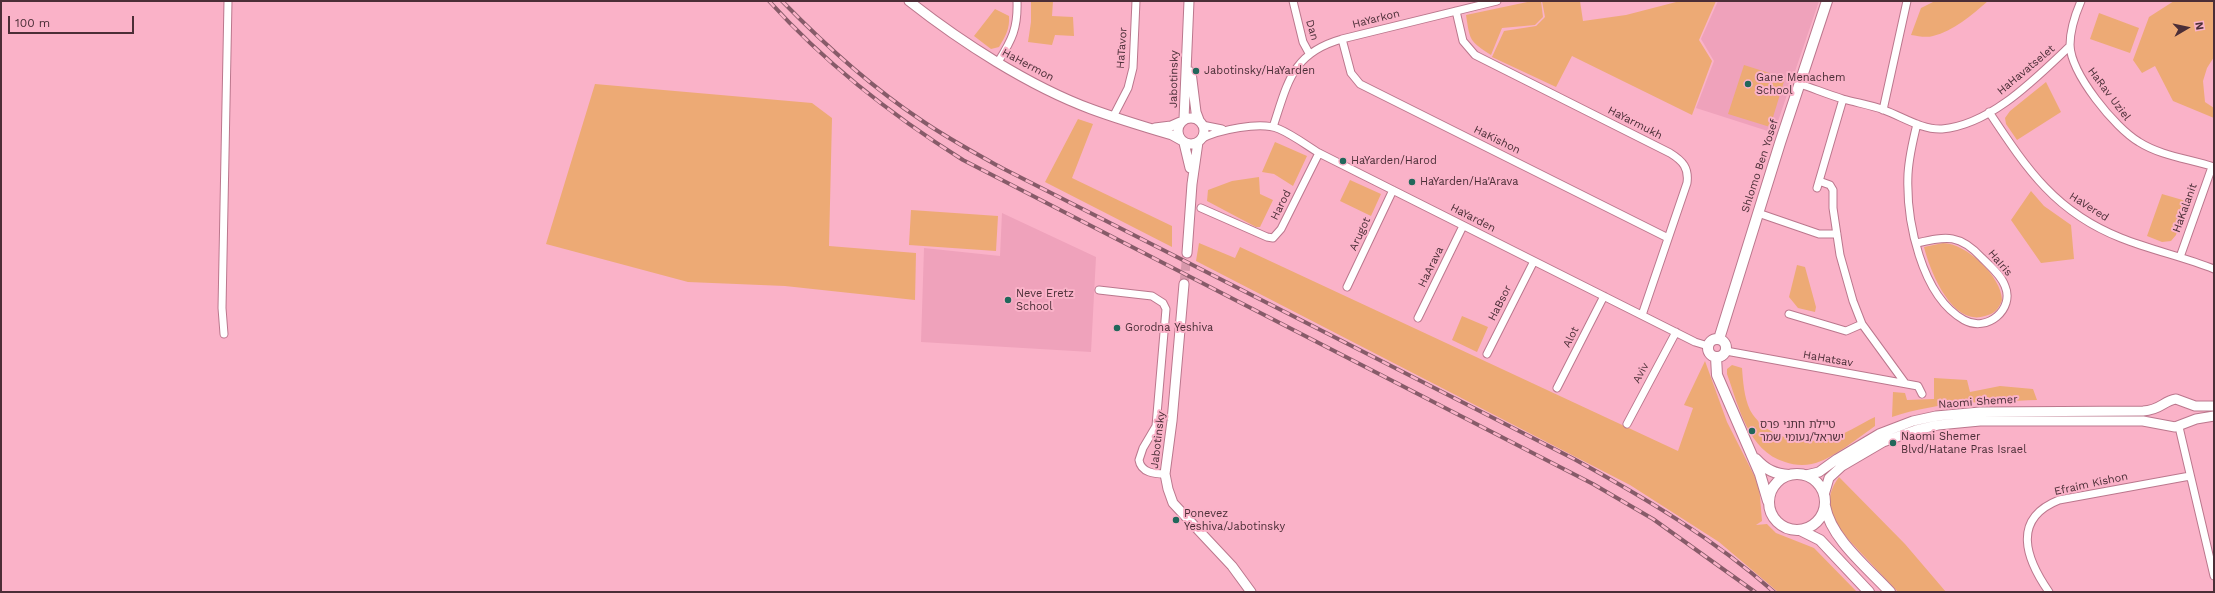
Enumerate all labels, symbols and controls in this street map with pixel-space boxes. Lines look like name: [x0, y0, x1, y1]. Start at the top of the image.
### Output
street label: HaYarkon: [1351, 7, 1401, 31]
scale bar: [10, 8, 136, 34]
north arrow: [2167, 8, 2207, 48]
text: 100 m: [15, 16, 50, 30]
street label: Dan: [1303, 18, 1321, 42]
text: N: [2192, 21, 2206, 31]
street label: HaTavor: [1114, 27, 1130, 69]
street label: HaHavatselet: [1995, 42, 2057, 98]
street label: HaHermon: [1000, 46, 1056, 84]
street label: Jabotinsky: [1167, 50, 1181, 108]
place label: Jabotinsky/HaYarden: [1204, 64, 1315, 78]
street label: HaRav Uziel: [2085, 65, 2133, 123]
marker: Jabotinsky/HaYarden: [1191, 66, 1201, 76]
place label: Gane Menachem School: [1756, 71, 1846, 97]
marker: Gane Menachem School: [1743, 79, 1753, 89]
street label: HaYarmukh: [1606, 104, 1664, 142]
street label: Shlomo Ben Yosef: [1739, 118, 1781, 214]
street label: HaKishon: [1471, 123, 1523, 157]
place label: HaYarden/Harod: [1351, 154, 1437, 168]
marker: HaYarden/Harod: [1338, 156, 1348, 166]
place label: HaYarden/Ha'Arava: [1420, 175, 1518, 189]
marker: HaYarden/Ha'Arava: [1407, 177, 1417, 187]
street label: HaKalanit: [2170, 182, 2200, 234]
street label: Harod: [1268, 188, 1294, 222]
street label: HaVered: [2067, 190, 2111, 224]
street label: HaYarden: [1448, 201, 1498, 235]
street label: Arugot: [1347, 215, 1373, 253]
street label: HaArava: [1415, 244, 1447, 290]
street label: HaIris: [1985, 247, 2015, 279]
street label: HaBsor: [1485, 283, 1515, 323]
place label: Neve Eretz School: [1016, 287, 1074, 313]
marker: Neve Eretz School: [1003, 295, 1013, 305]
place label: Gorodna Yeshiva: [1125, 321, 1213, 335]
marker: Gorodna Yeshiva: [1112, 323, 1122, 333]
street label: Alot: [1560, 324, 1582, 350]
street label: HaHatsav: [1802, 348, 1854, 370]
street label: Aviv: [1630, 361, 1652, 385]
street label: Naomi Shemer: [1938, 393, 2018, 411]
street label: Jabotinsky: [1148, 411, 1168, 469]
place label: טיילת חתני פרס ישראל/נעומי שמר: [1760, 418, 1844, 444]
marker: טיילת חתני פרס ישראל/נעומי שמר: [1747, 426, 1757, 436]
place label: Naomi Shemer Blvd/Hatane Pras Israel: [1901, 430, 2027, 456]
marker: Naomi Shemer Blvd/Hatane Pras Israel: [1888, 438, 1898, 448]
street label: Efraim Kishon: [2053, 470, 2129, 498]
place label: Ponevez Yeshiva/Jabotinsky: [1184, 507, 1285, 533]
marker: Ponevez Yeshiva/Jabotinsky: [1171, 515, 1181, 525]

